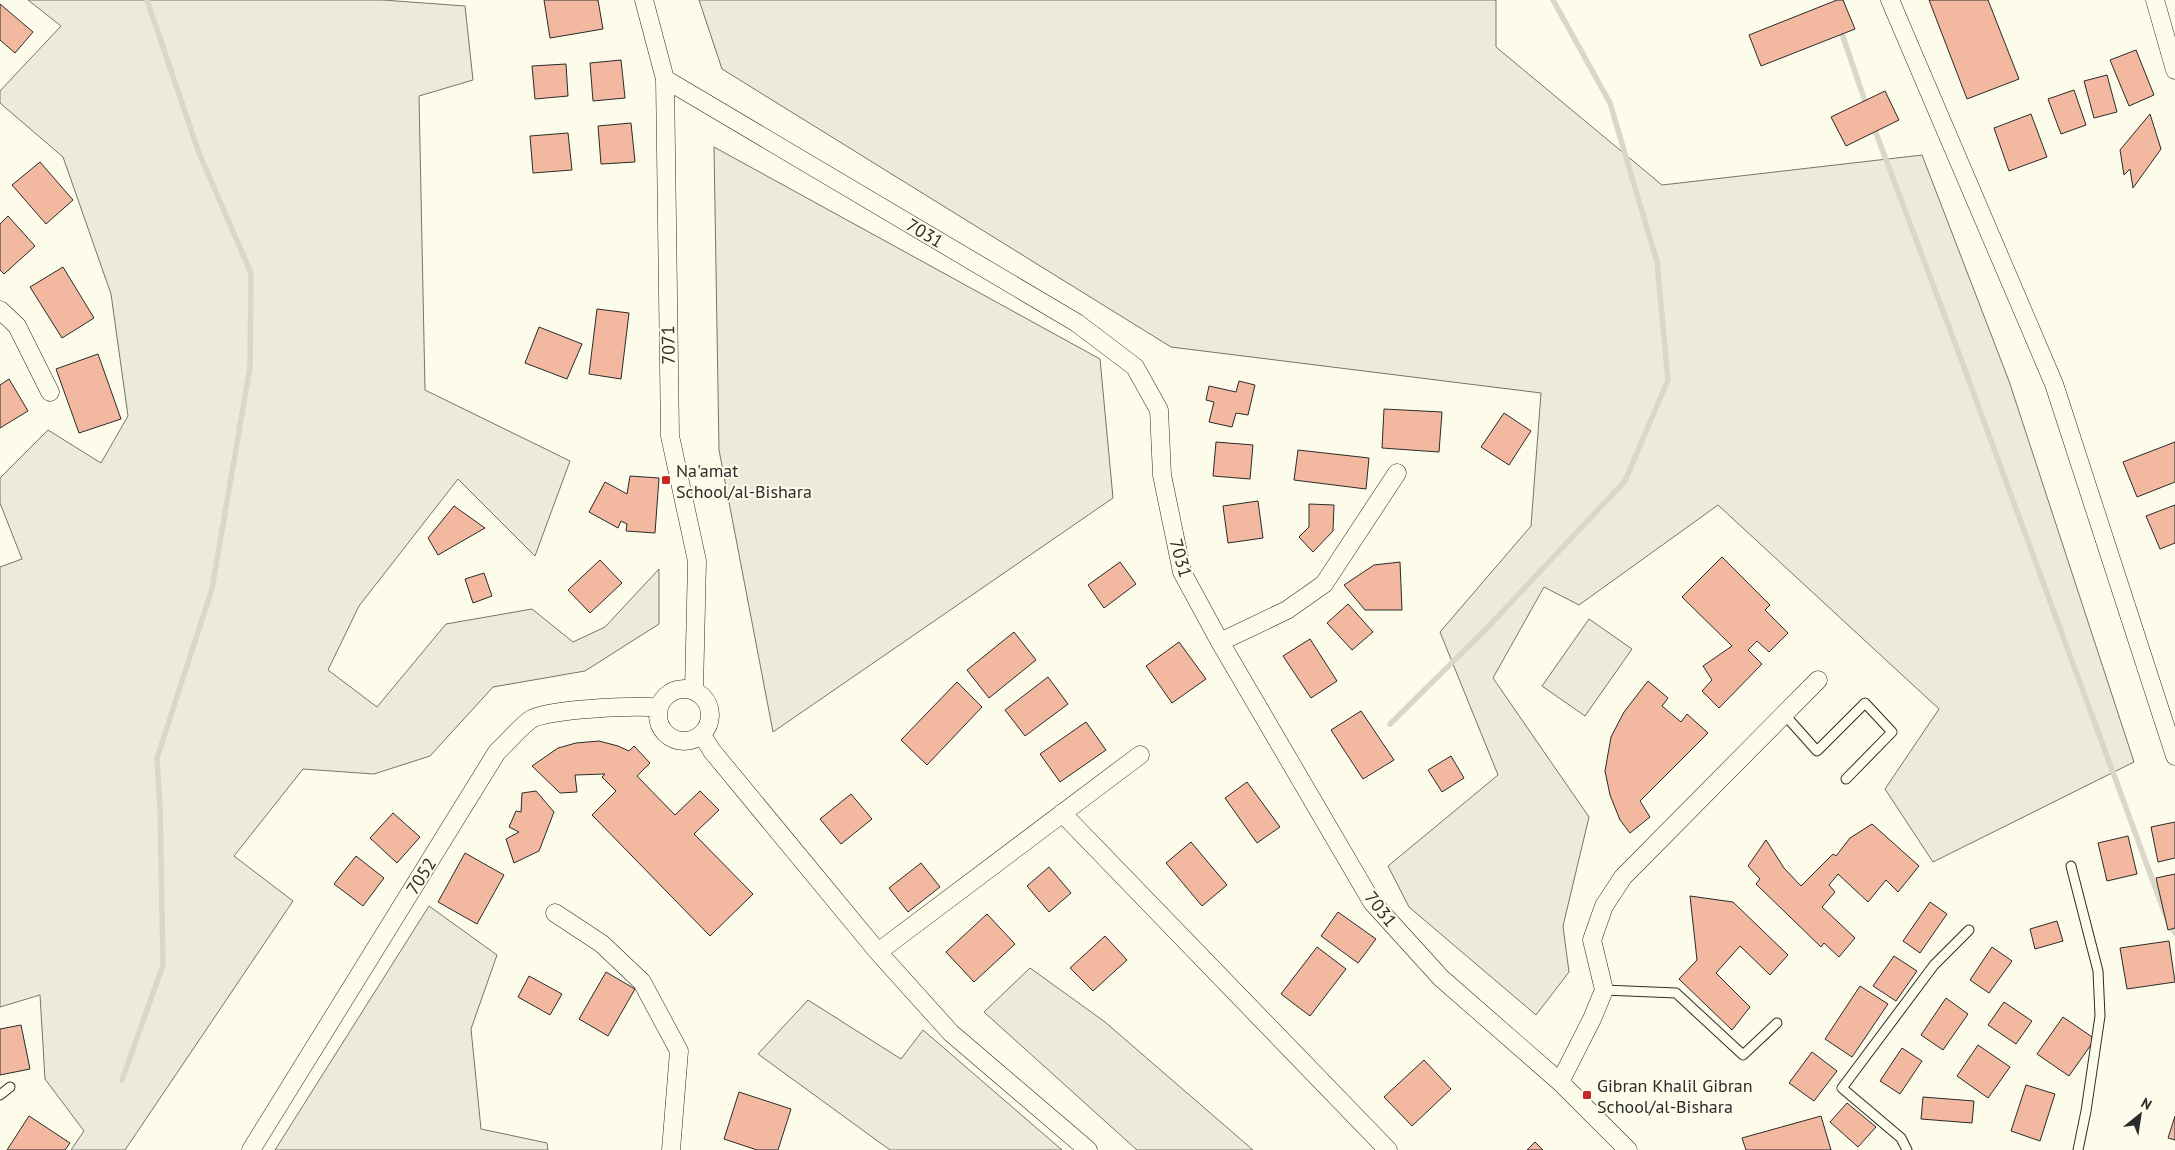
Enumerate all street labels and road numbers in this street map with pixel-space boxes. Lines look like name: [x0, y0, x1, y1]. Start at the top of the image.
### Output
street label: 7031: [902, 213, 948, 253]
street label: 7071: [656, 325, 680, 365]
street label: 7031: [1165, 536, 1197, 580]
street label: 7052: [401, 853, 441, 899]
street label: 7031: [1360, 886, 1402, 932]

